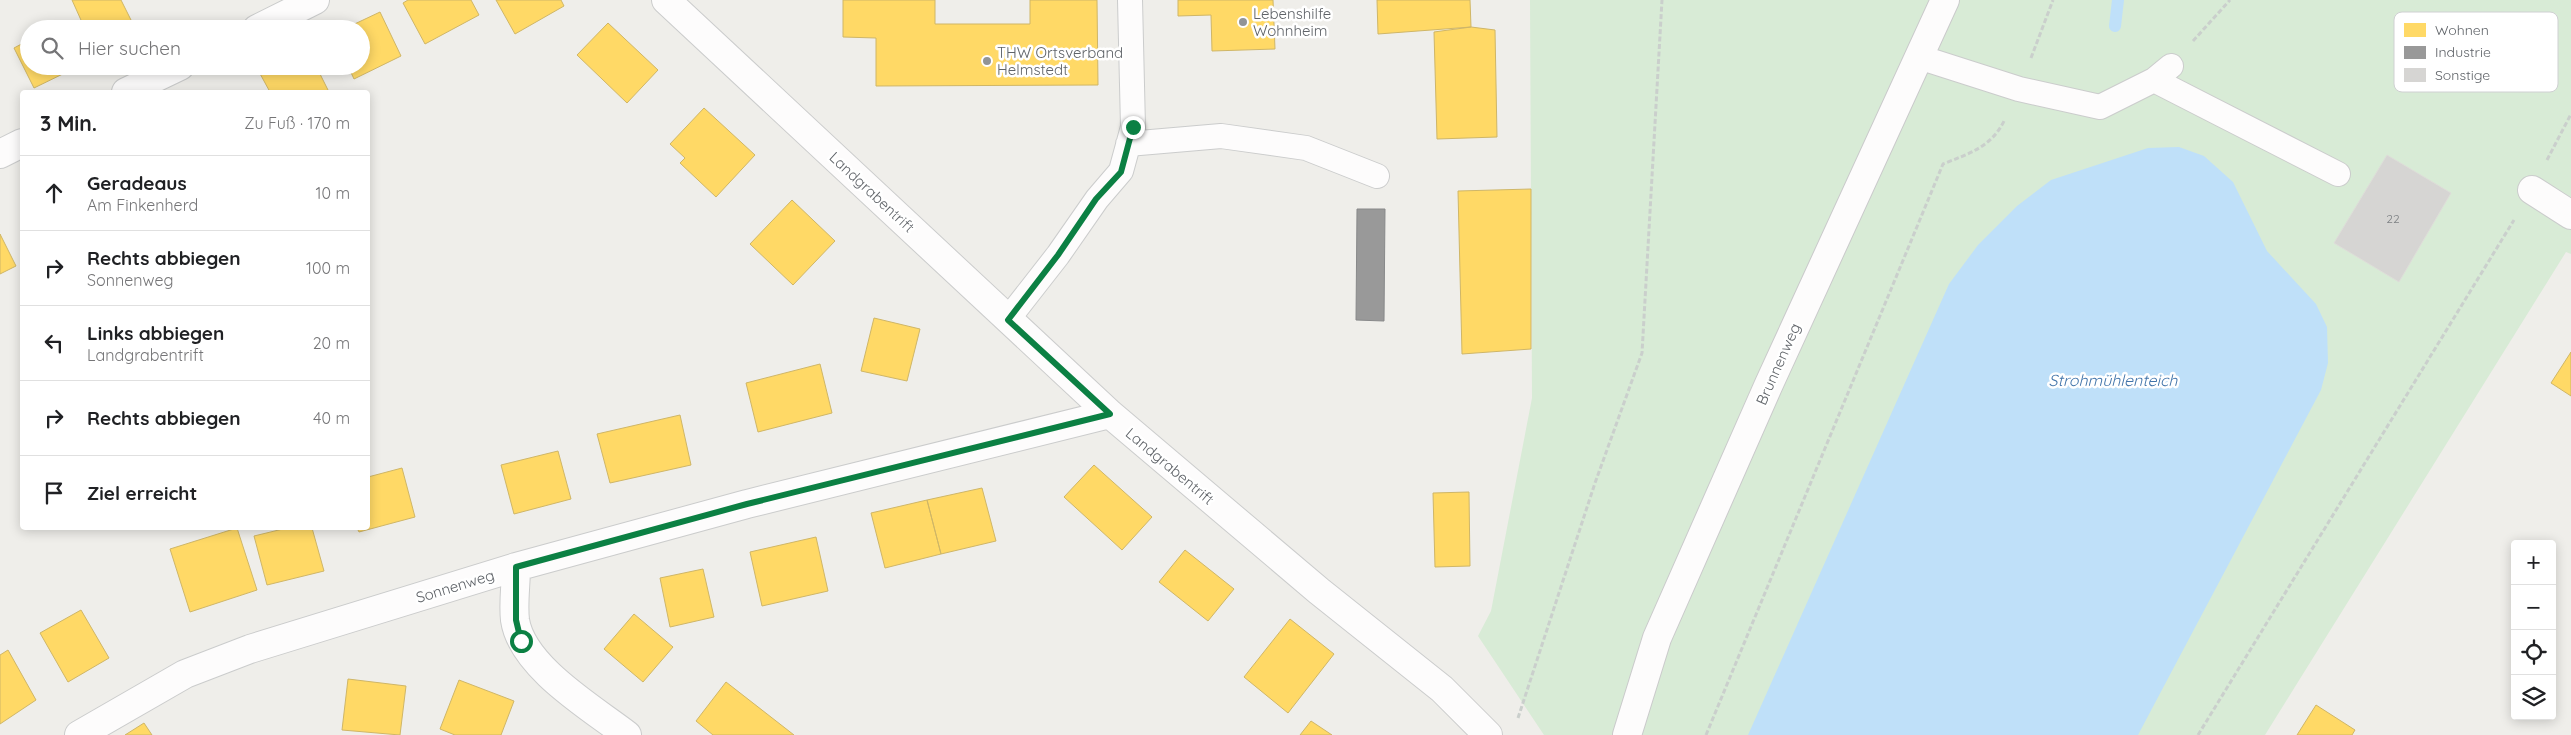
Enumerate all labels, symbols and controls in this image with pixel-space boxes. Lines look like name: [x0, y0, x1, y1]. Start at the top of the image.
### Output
place label: Lebenshilfe Wohnheim: [1253, 4, 1331, 40]
legend: [2394, 12, 2558, 92]
marker: Lebenshilfe Wohnheim: [1237, 16, 1249, 28]
search box: [20, 20, 370, 75]
text: Wohnen: [2435, 21, 2489, 39]
icon: search: [38, 34, 66, 62]
text: Hier suchen: [78, 36, 181, 60]
place label: THW Ortsverband Helmstedt: [997, 43, 1123, 79]
text: Industrie: [2435, 43, 2491, 61]
marker: THW Ortsverband Helmstedt: [981, 55, 993, 67]
text: Sonstige: [2435, 66, 2490, 84]
text: 3 Min.: [40, 110, 97, 136]
text: Zu Fuß · 170 m: [244, 113, 350, 133]
route end: [1122, 116, 1145, 139]
street label: Landgrabentrift: [825, 148, 919, 236]
text: Geradeaus: [87, 171, 187, 195]
icon: ahead: [40, 179, 68, 207]
text: 10 m: [316, 183, 350, 203]
text: Am Finkenherd: [87, 195, 198, 215]
house number: 22: [2386, 211, 2400, 226]
text: Rechts abbiegen: [87, 246, 240, 270]
icon: right: [40, 254, 68, 282]
text: 100 m: [306, 258, 350, 278]
text: Sonnenweg: [87, 270, 173, 290]
street label: Brunnenweg: [1752, 320, 1804, 408]
text: Links abbiegen: [87, 321, 224, 345]
icon: left: [40, 329, 68, 357]
text: 20 m: [313, 333, 350, 353]
text: Landgrabentrift: [87, 345, 204, 365]
water label: Strohmühlenteich: [2049, 370, 2178, 390]
icon: right: [40, 404, 68, 432]
text: Rechts abbiegen: [87, 406, 240, 430]
text: 40 m: [313, 408, 350, 428]
street label: Landgrabentrift: [1122, 423, 1218, 509]
icon: arrive: [40, 479, 68, 507]
text: Ziel erreicht: [87, 481, 197, 505]
map controls: [2511, 540, 2556, 720]
button: +: [2511, 540, 2556, 585]
street label: Sonnenweg: [413, 565, 497, 607]
button: −: [2511, 585, 2556, 630]
route start: [510, 630, 533, 653]
button: locate: [2511, 630, 2556, 675]
button: layers: [2511, 675, 2556, 720]

